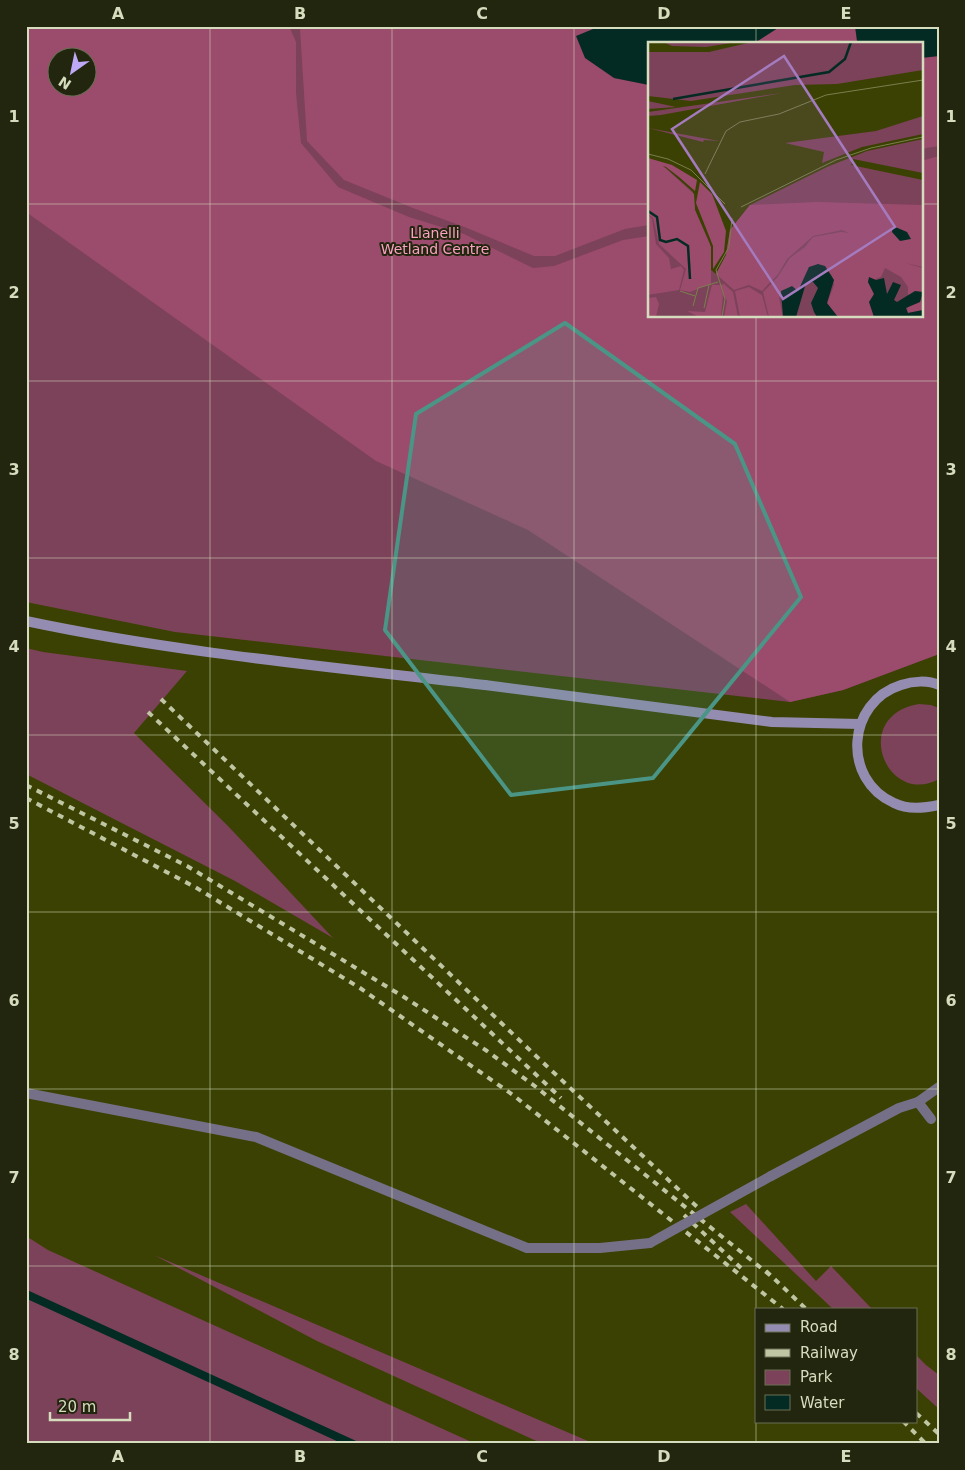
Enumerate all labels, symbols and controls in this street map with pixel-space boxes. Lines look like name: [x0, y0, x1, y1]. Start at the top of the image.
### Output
text: A: [112, 4, 125, 23]
text: B: [294, 4, 306, 23]
text: C: [476, 4, 488, 23]
text: D: [657, 4, 671, 23]
text: E: [841, 4, 851, 23]
inset map: [648, 42, 922, 318]
north arrow: [48, 48, 98, 98]
text: N: [56, 73, 74, 93]
text: 1: [8, 107, 20, 126]
text: 1: [945, 107, 957, 126]
park label: Llanelli Wetland Centre: [381, 225, 489, 257]
text: 2: [8, 283, 20, 302]
text: 2: [945, 283, 957, 302]
text: 3: [8, 460, 20, 479]
text: 3: [945, 460, 957, 479]
text: 4: [8, 637, 20, 656]
text: 4: [945, 637, 957, 656]
text: 5: [8, 814, 20, 833]
text: 5: [945, 814, 957, 833]
text: 6: [8, 991, 20, 1010]
text: 6: [945, 991, 957, 1010]
text: 7: [8, 1168, 20, 1187]
text: 7: [945, 1168, 957, 1187]
legend: [755, 1308, 918, 1422]
text: Road: [800, 1318, 838, 1336]
text: Railway: [800, 1344, 858, 1362]
text: 8: [8, 1345, 20, 1364]
text: 8: [945, 1345, 957, 1364]
text: Park: [800, 1368, 833, 1386]
scale bar: [50, 1390, 130, 1422]
text: Water: [800, 1394, 845, 1412]
text: 20 m: [58, 1398, 96, 1416]
text: A: [112, 1447, 125, 1466]
text: B: [294, 1447, 306, 1466]
text: C: [476, 1447, 488, 1466]
text: D: [657, 1447, 671, 1466]
text: E: [841, 1447, 851, 1466]

